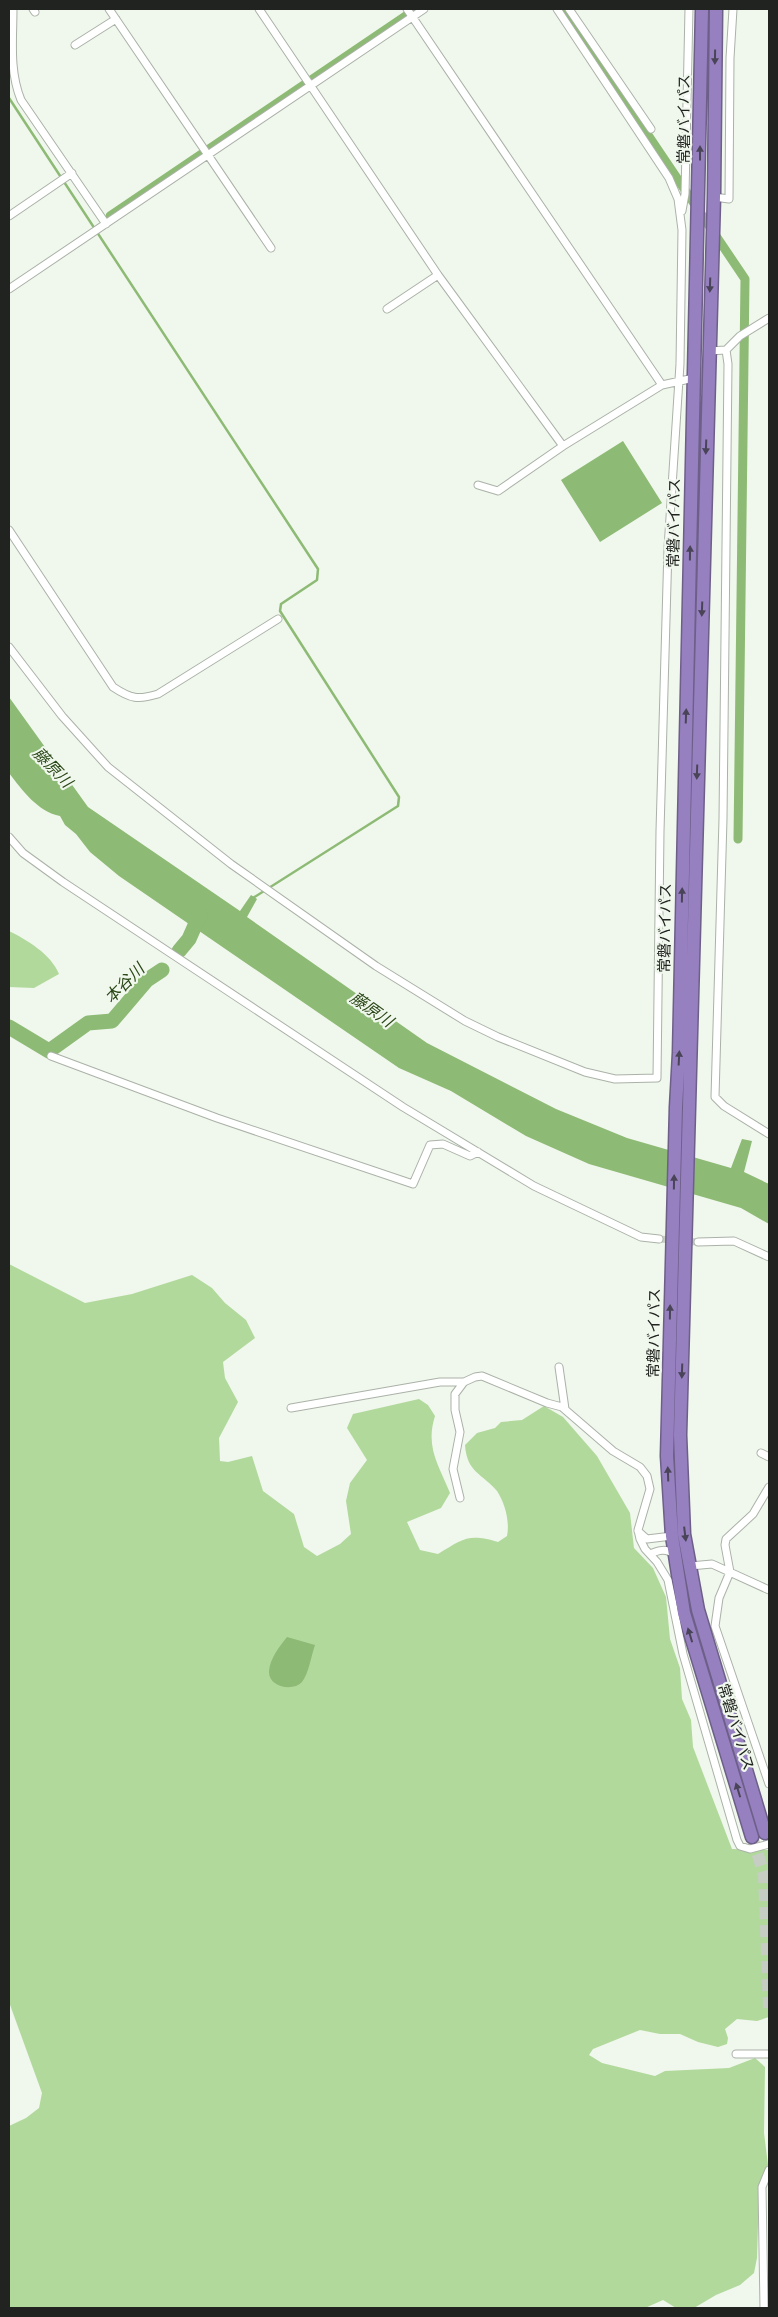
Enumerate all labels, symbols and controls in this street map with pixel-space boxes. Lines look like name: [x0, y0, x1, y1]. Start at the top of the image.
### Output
one-way arrow: [711, 50, 719, 66]
street label: 常磐バイパス: [673, 74, 695, 164]
one-way arrow: [696, 145, 704, 161]
one-way arrow: [706, 277, 714, 293]
one-way arrow: [702, 439, 710, 455]
street label: 常磐バイパス: [662, 478, 686, 568]
one-way arrow: [686, 545, 694, 561]
one-way arrow: [697, 602, 705, 618]
one-way arrow: [682, 707, 690, 723]
water label: 藤原川: [28, 742, 79, 794]
one-way arrow: [693, 764, 701, 780]
street label: 常磐バイパス: [653, 883, 677, 973]
one-way arrow: [678, 887, 686, 903]
water label: 本谷川: [99, 957, 151, 1008]
water label: 藤原川: [345, 986, 400, 1034]
one-way arrow: [675, 1050, 683, 1066]
one-way arrow: [670, 1174, 678, 1190]
street label: 常磐バイパス: [642, 1288, 666, 1378]
one-way arrow: [666, 1304, 674, 1320]
one-way arrow: [677, 1364, 685, 1380]
one-way arrow: [664, 1466, 672, 1482]
one-way arrow: [681, 1526, 689, 1542]
one-way arrow: [686, 1627, 694, 1642]
street label: 常磐バイパス: [712, 1681, 760, 1773]
one-way arrow: [734, 1783, 742, 1798]

